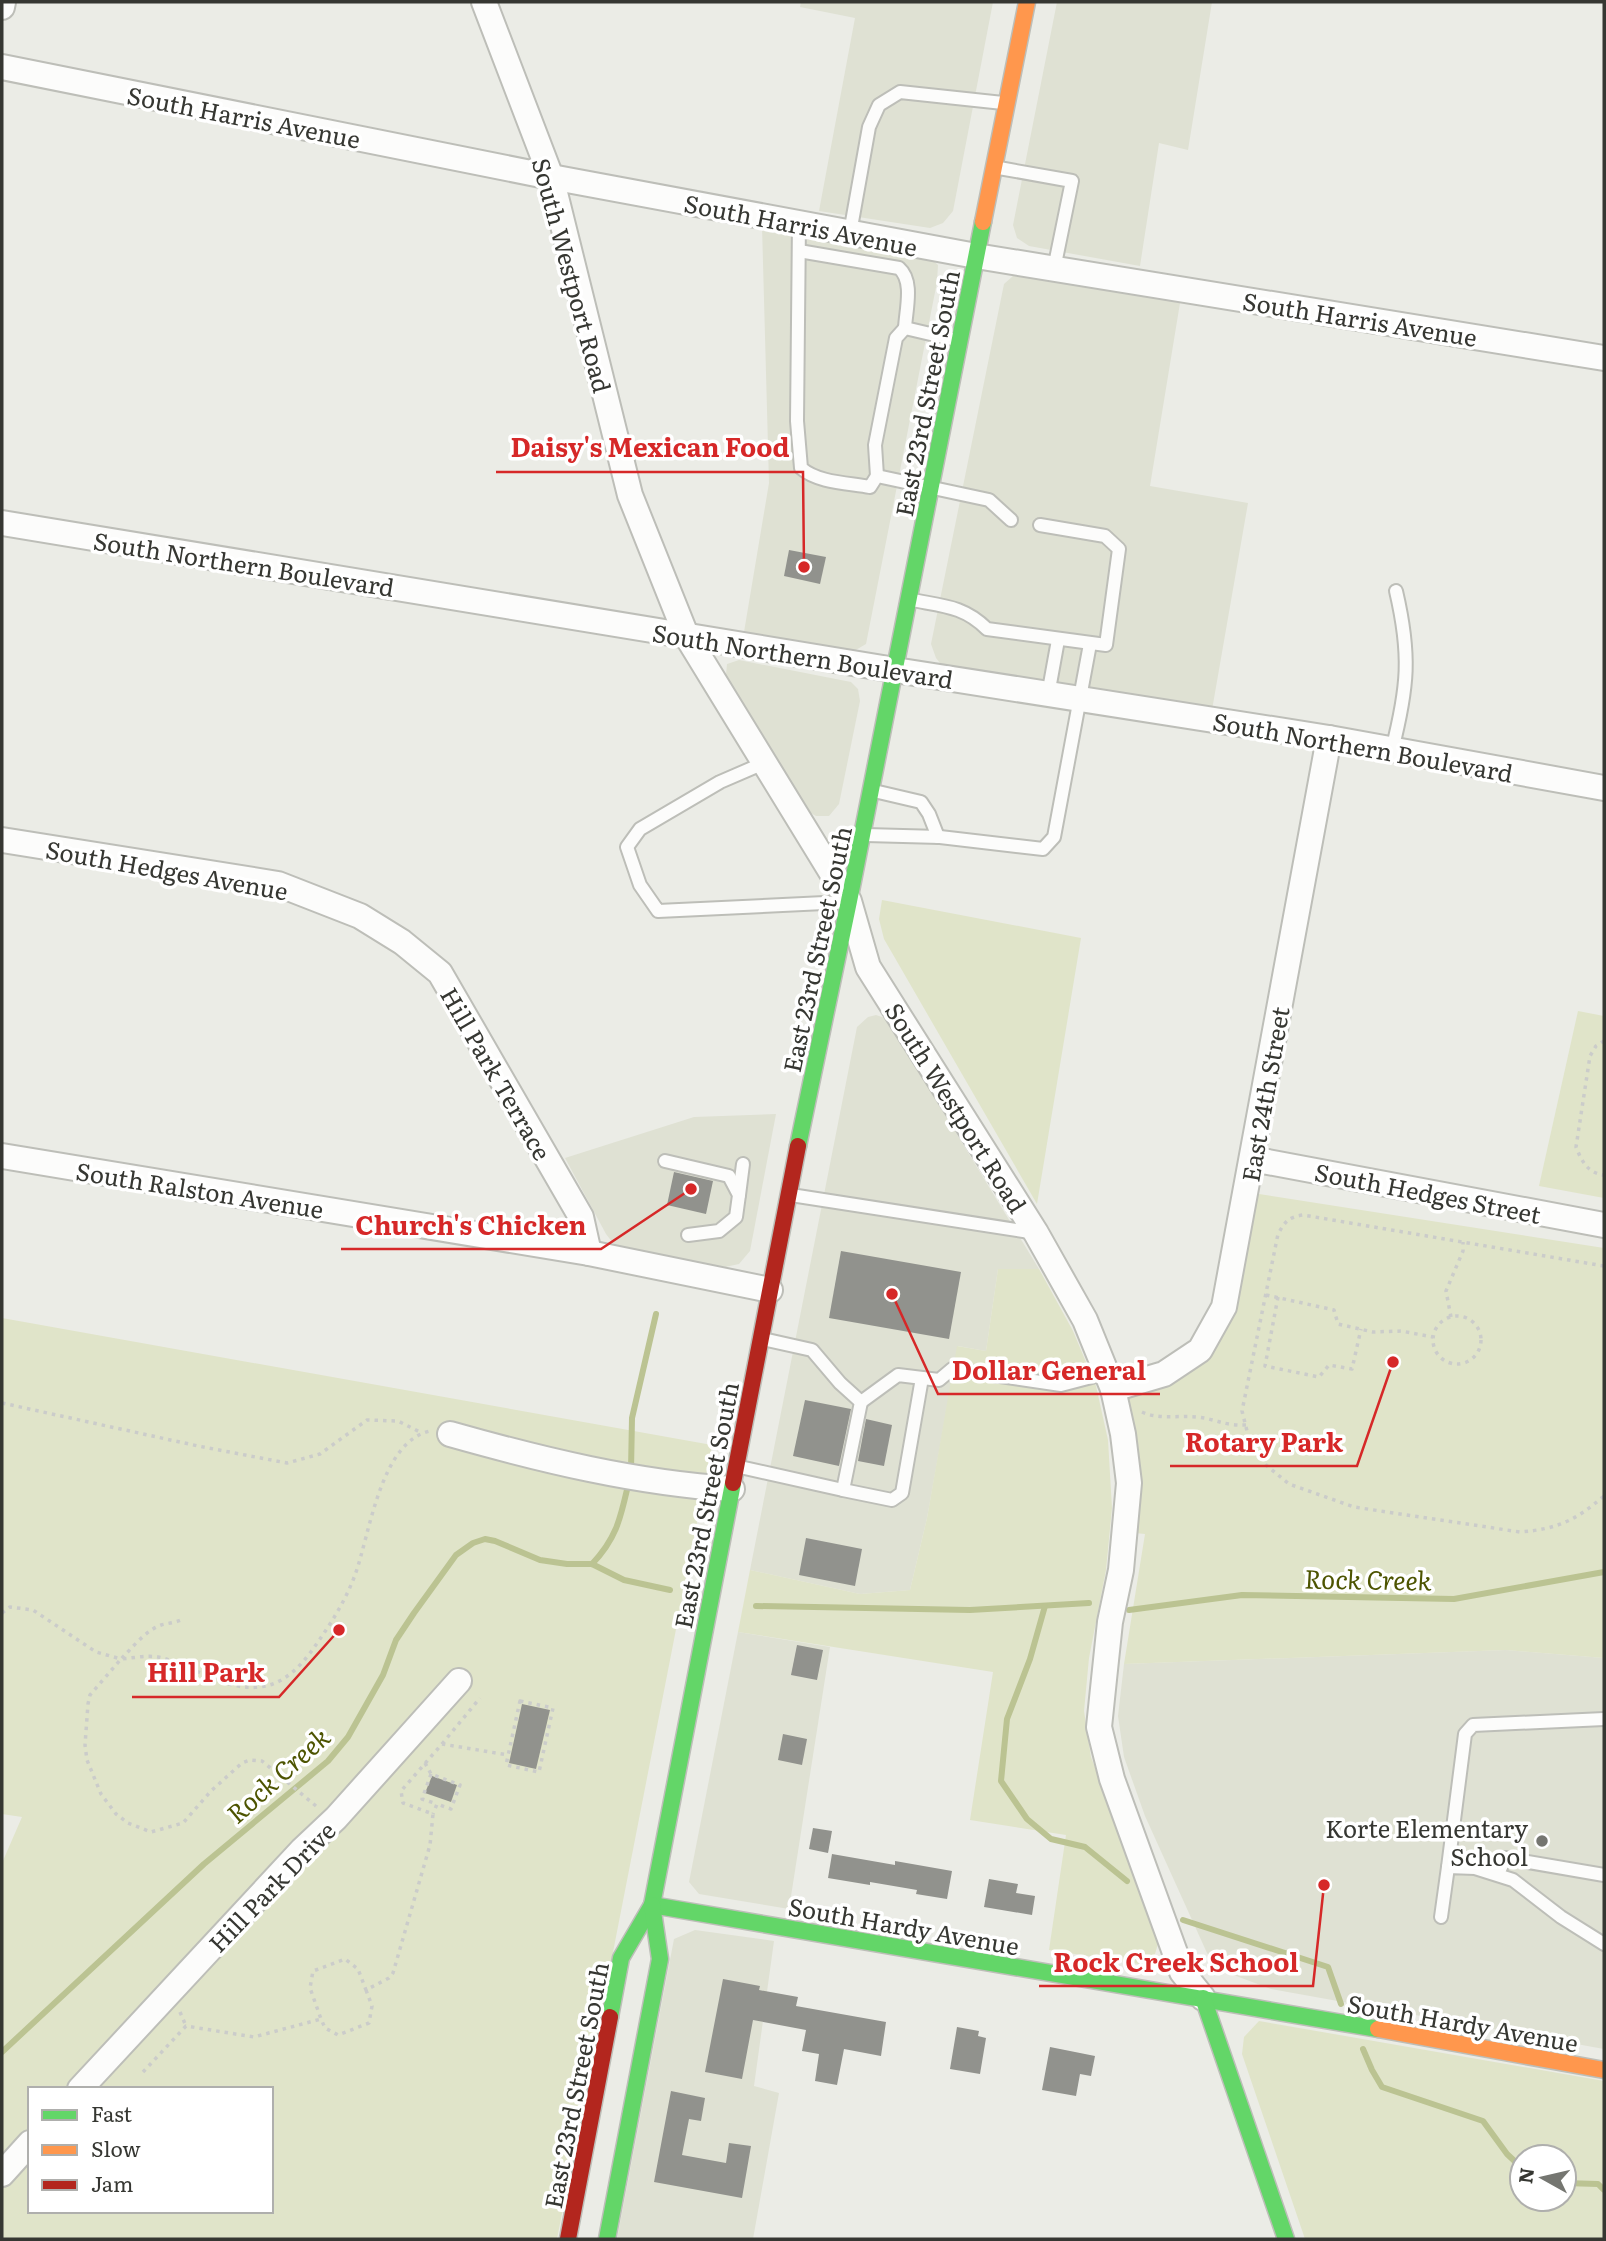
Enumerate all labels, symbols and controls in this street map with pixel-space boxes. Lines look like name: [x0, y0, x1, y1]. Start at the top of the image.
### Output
street label: South Harris Avenue: [125, 76, 363, 156]
street label: South Westport Road: [525, 154, 621, 397]
street label: South Harris Avenue: [682, 184, 920, 264]
street label: East 23rd Street South: [885, 266, 967, 519]
street label: South Harris Avenue: [1240, 282, 1480, 354]
callout: Daisy's Mexican Food: [496, 425, 803, 472]
text: Daisy's Mexican Food: [510, 426, 790, 465]
street label: South Northern Boulevard: [91, 522, 397, 604]
street label: South Northern Boulevard: [650, 614, 956, 696]
street label: South Northern Boulevard: [1210, 702, 1516, 790]
street label: East 23rd Street South: [773, 823, 859, 1075]
street label: South Hedges Avenue: [43, 830, 291, 908]
street label: Hill Park Terrace: [433, 980, 561, 1166]
street label: South Westport Road: [878, 995, 1036, 1219]
street label: East 24th Street: [1231, 1003, 1297, 1184]
street label: South Ralston Avenue: [74, 1152, 326, 1226]
street label: South Hedges Street: [1312, 1153, 1544, 1231]
callout: Church's Chicken: [341, 1202, 601, 1249]
text: Church's Chicken: [355, 1204, 587, 1243]
callout: Dollar General: [938, 1347, 1160, 1394]
text: Dollar General: [952, 1349, 1146, 1388]
street label: East 23rd Street South: [664, 1378, 746, 1631]
callout: Rotary Park: [1170, 1419, 1357, 1466]
text: Rotary Park: [1185, 1421, 1344, 1460]
water label: Rock Creek: [1304, 1557, 1433, 1599]
callout: Hill Park: [132, 1650, 279, 1697]
text: Hill Park: [147, 1651, 266, 1690]
water label: Rock Creek: [217, 1716, 338, 1831]
place label: Korte Elementary School: [1325, 1810, 1528, 1873]
street label: Hill Park Drive: [200, 1813, 342, 1959]
marker: Korte Elementary School: [1534, 1833, 1550, 1849]
street label: South Hardy Avenue: [786, 1887, 1022, 1963]
callout: Rock Creek School: [1039, 1939, 1313, 1986]
text: Rock Creek School: [1053, 1941, 1299, 1980]
street label: East 23rd Street South: [534, 1958, 616, 2211]
street label: South Hardy Avenue: [1345, 1984, 1581, 2060]
legend: [28, 2087, 273, 2213]
text: Fast: [91, 2097, 132, 2128]
text: Slow: [91, 2132, 141, 2163]
north arrow: [1508, 2143, 1578, 2213]
text: N: [1510, 2166, 1540, 2185]
text: Jam: [91, 2167, 133, 2198]

